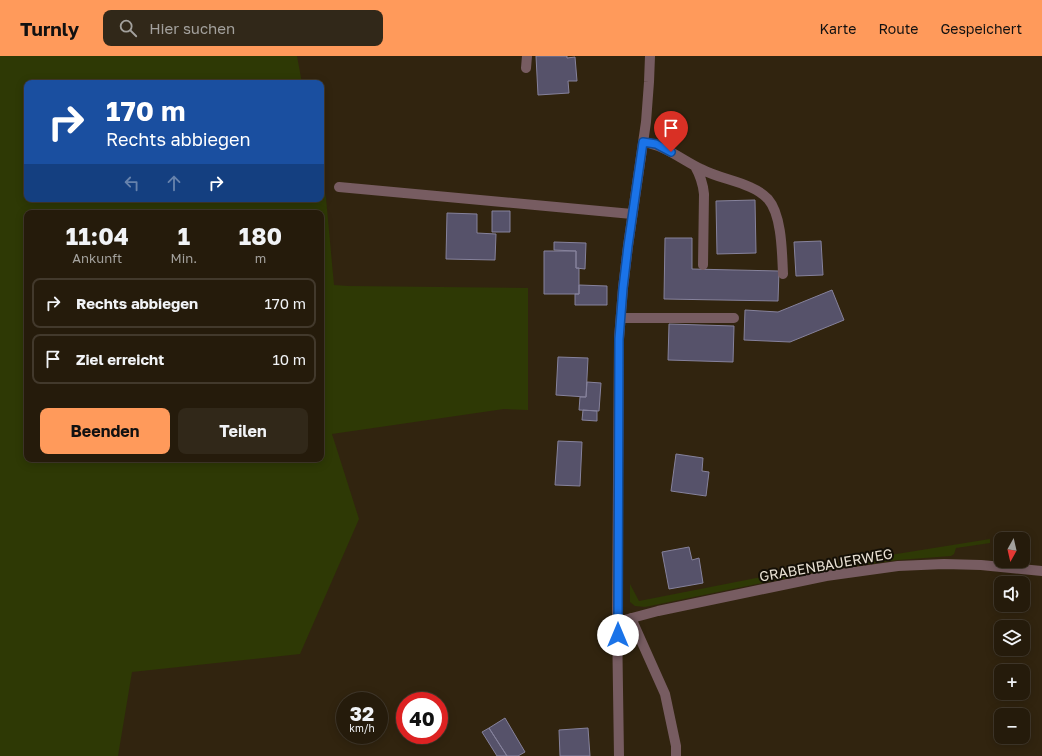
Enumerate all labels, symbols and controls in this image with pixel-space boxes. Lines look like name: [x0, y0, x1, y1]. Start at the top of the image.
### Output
search box: [103, 10, 383, 46]
text: Turnly: [20, 17, 79, 40]
icon: search: [117, 17, 139, 39]
text: Hier suchen: [149, 19, 235, 37]
text: Karte: [820, 20, 856, 37]
text: Route: [878, 20, 918, 37]
text: Gespeichert: [940, 20, 1022, 37]
text: 170 m: [106, 94, 185, 127]
icon: right: [40, 96, 92, 148]
pin: [654, 111, 688, 152]
icon: arrive: [660, 117, 682, 139]
text: Rechts abbiegen: [106, 128, 251, 150]
icon: left: [121, 172, 143, 194]
icon: ahead: [163, 172, 185, 194]
icon: right: [205, 172, 227, 194]
text: 11:04: [66, 221, 129, 250]
text: 1: [178, 221, 190, 250]
text: 180: [239, 221, 282, 250]
text: Ankunft: [72, 250, 122, 266]
text: Min.: [171, 250, 197, 266]
text: m: [255, 250, 266, 266]
icon: right: [42, 292, 64, 314]
text: Rechts abbiegen: [76, 294, 198, 312]
text: 170 m: [264, 294, 306, 312]
icon: arrive: [42, 348, 64, 370]
text: Ziel erreicht: [76, 350, 164, 368]
text: 10 m: [272, 350, 306, 368]
button: Beenden: [40, 408, 170, 454]
button: Teilen: [178, 408, 308, 454]
north arrow: [994, 532, 1030, 568]
map controls: [994, 532, 1030, 744]
street label: GRABENBAUERWEG: [758, 544, 894, 585]
button: sound: [994, 576, 1030, 612]
position arrow: [597, 614, 639, 656]
button: layers: [994, 620, 1030, 656]
button: +: [994, 664, 1030, 700]
speed limit sign: 40: [396, 692, 448, 744]
text: 32: [350, 701, 374, 725]
button: −: [994, 708, 1030, 744]
text: km/h: [349, 722, 375, 734]

